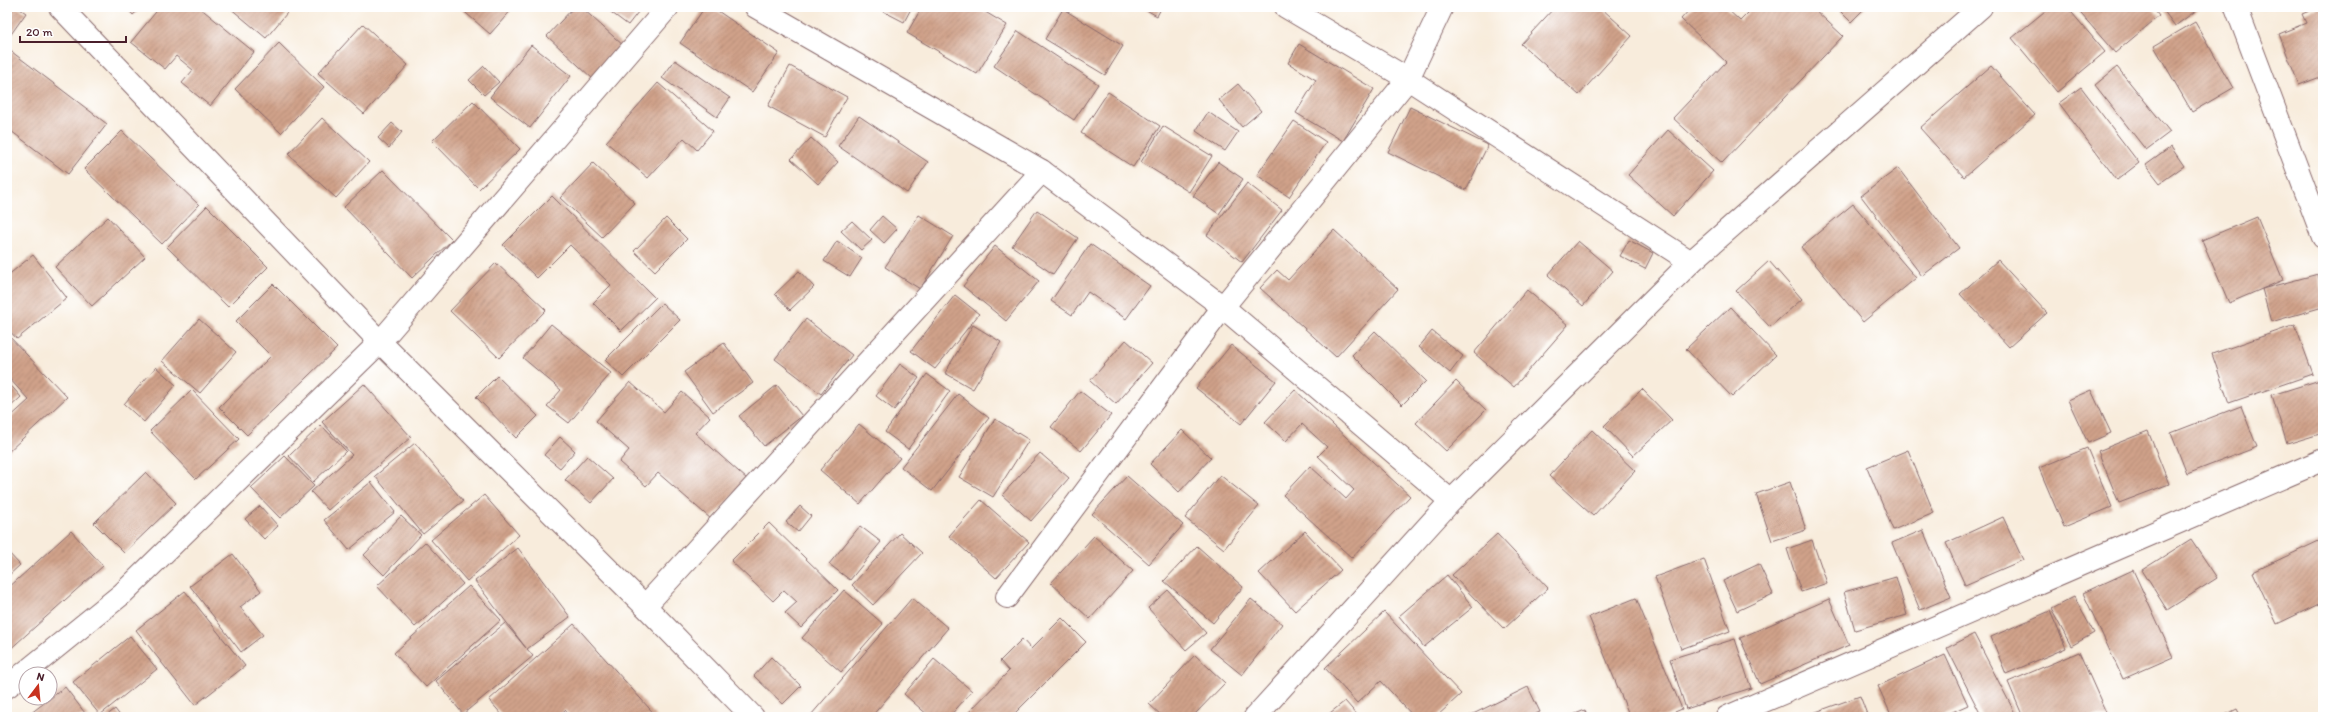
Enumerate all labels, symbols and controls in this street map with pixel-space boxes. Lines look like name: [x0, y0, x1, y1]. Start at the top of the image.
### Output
scale bar: [20, 18, 126, 44]
text: 20 m: [26, 25, 53, 39]
north arrow: [18, 666, 58, 706]
text: N: [35, 670, 46, 684]

